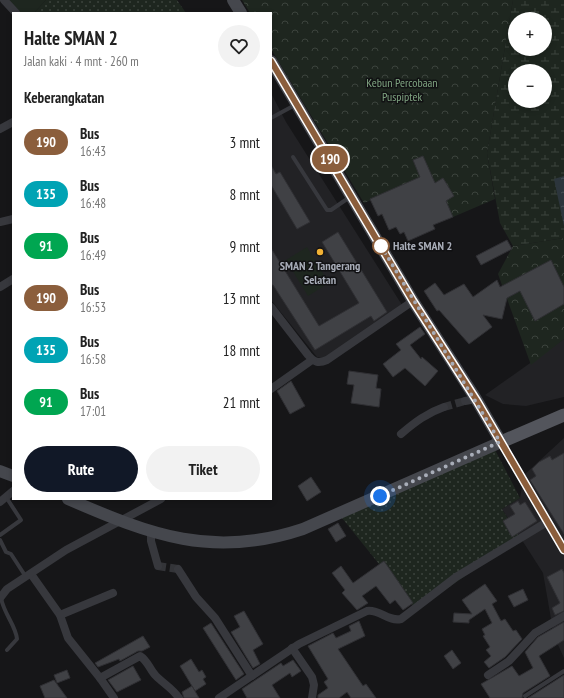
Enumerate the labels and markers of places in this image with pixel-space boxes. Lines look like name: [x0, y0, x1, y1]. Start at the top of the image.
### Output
marker: Halte SMAN 2: [372, 237, 390, 255]
place label: Halte SMAN 2: [393, 238, 452, 253]
marker: SMAN 2 Tangerang Selatan: [315, 247, 325, 257]
place label: SMAN 2 Tangerang Selatan: [280, 258, 360, 287]

